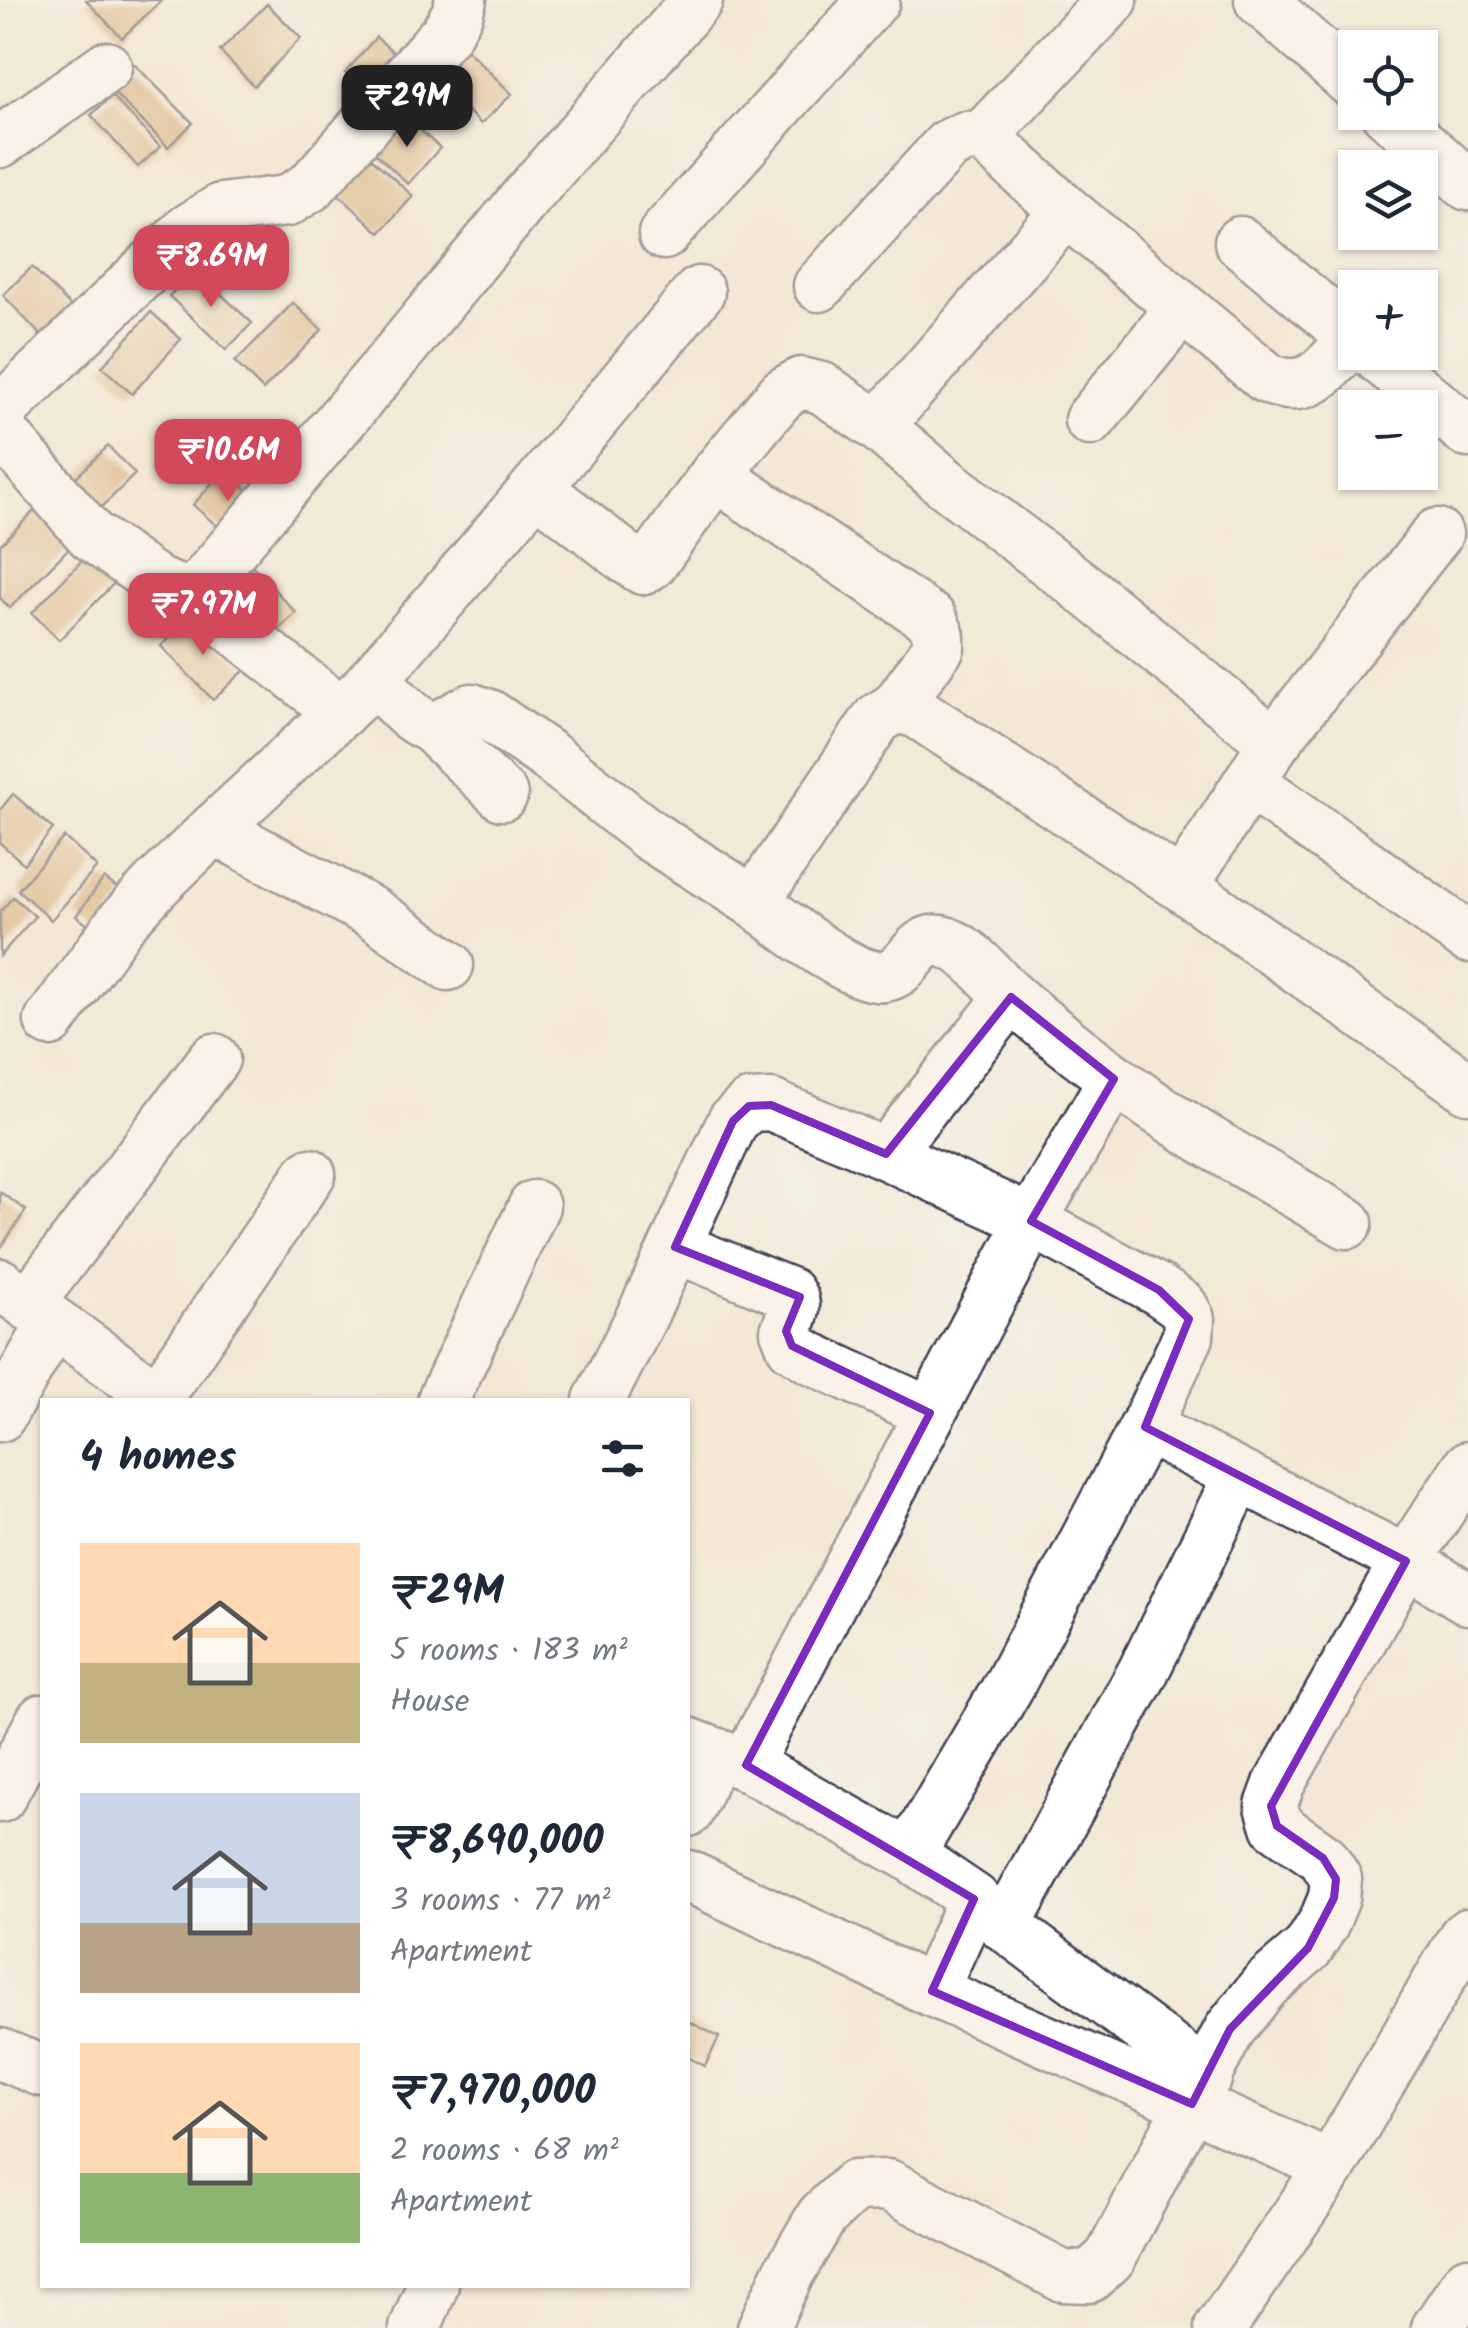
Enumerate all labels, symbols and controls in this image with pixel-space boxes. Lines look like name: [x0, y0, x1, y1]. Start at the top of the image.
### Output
map controls: [1338, 30, 1438, 490]
button: locate: [1338, 30, 1438, 130]
pin: ₹29M: [348, 65, 466, 150]
text: ₹29M: [364, 72, 450, 123]
button: layers: [1338, 150, 1438, 250]
pin: ₹8.69M: [130, 225, 292, 310]
text: ₹8.69M: [155, 232, 267, 283]
button: +: [1338, 270, 1438, 370]
button: −: [1338, 390, 1438, 490]
pin: ₹10.6M: [147, 419, 309, 504]
text: ₹10.6M: [176, 426, 280, 477]
pin: ₹7.97M: [122, 573, 284, 658]
text: ₹7.97M: [150, 580, 256, 631]
text: 4 homes: [80, 1425, 236, 1492]
icon: filters: [595, 1431, 650, 1486]
text: ₹29M: [390, 1559, 504, 1626]
icon: home: [160, 1583, 280, 1703]
text: 5 rooms · 183 m²: [390, 1626, 628, 1677]
text: House: [390, 1677, 469, 1728]
text: ₹8,690,000: [390, 1809, 604, 1876]
icon: home: [160, 1833, 280, 1953]
text: 3 rooms · 77 m²: [390, 1876, 611, 1927]
text: Apartment: [390, 1927, 532, 1978]
text: ₹7,970,000: [390, 2059, 596, 2126]
icon: home: [160, 2083, 280, 2203]
text: 2 rooms · 68 m²: [390, 2126, 619, 2177]
text: Apartment: [390, 2177, 532, 2228]

